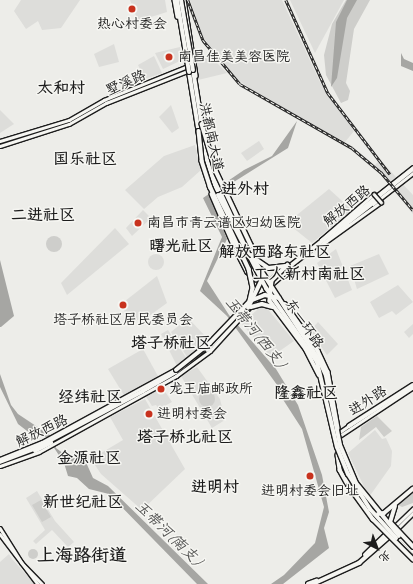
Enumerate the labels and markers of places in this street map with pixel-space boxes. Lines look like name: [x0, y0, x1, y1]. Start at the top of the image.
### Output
marker: 热心村委会: [127, 4, 137, 14]
place label: 热心村委会: [97, 16, 167, 32]
place label: 南昌佳美美容医院: [178, 49, 290, 65]
marker: 南昌佳美美容医院: [163, 51, 175, 63]
place label: 南昌市青云谱区妇幼医院: [147, 215, 301, 231]
marker: 南昌市青云谱区妇幼医院: [132, 217, 144, 229]
marker: 塔子桥社区居民委员会: [118, 300, 128, 310]
place label: 塔子桥社区居民委员会: [53, 312, 193, 328]
place label: 龙王庙邮政所: [169, 381, 253, 397]
marker: 龙王庙邮政所: [156, 384, 166, 394]
place label: 进明村委会: [157, 406, 227, 422]
marker: 进明村委会: [144, 409, 154, 419]
marker: 进明村委会旧址: [305, 471, 315, 481]
place label: 进明村委会旧址: [261, 483, 359, 499]

